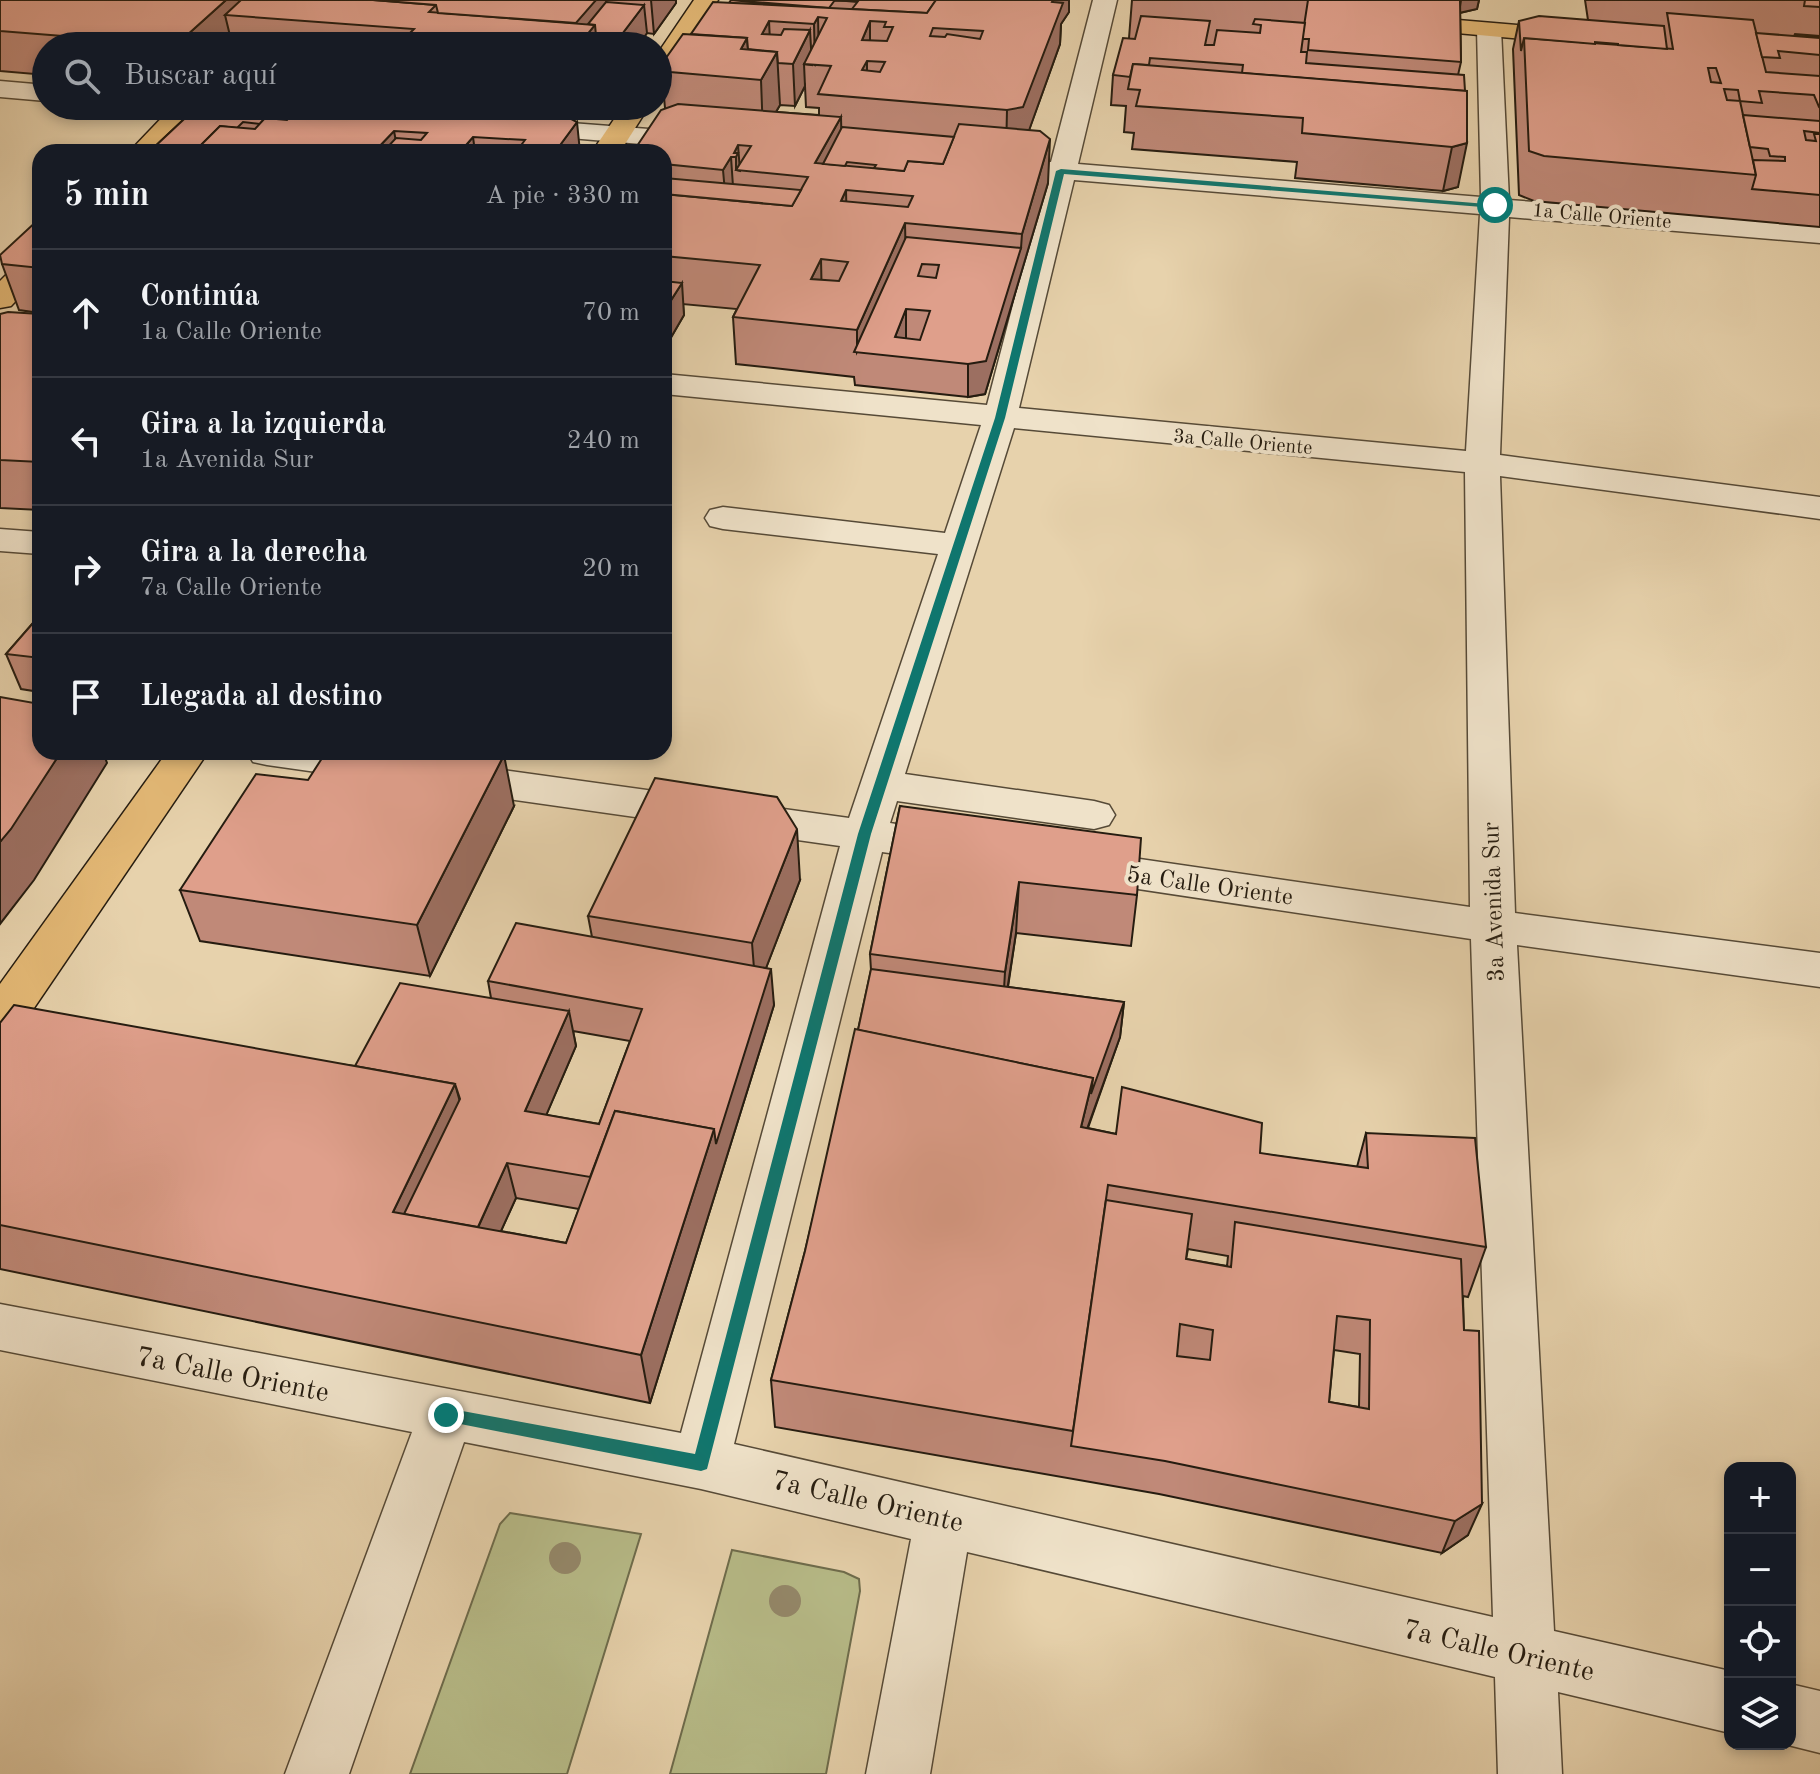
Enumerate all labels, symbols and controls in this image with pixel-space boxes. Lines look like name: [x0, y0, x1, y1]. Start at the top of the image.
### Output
search box: [32, 32, 672, 120]
icon: search: [60, 54, 104, 98]
text: Buscar aquí: [124, 61, 276, 91]
text: 5 min: [64, 179, 149, 213]
text: A pie · 330 m: [485, 183, 640, 209]
route start: [1477, 187, 1513, 223]
street label: 1a Calle Oriente: [1531, 201, 1672, 233]
text: Continúa: [140, 282, 260, 312]
icon: ahead: [64, 291, 108, 335]
text: 70 m: [582, 300, 640, 326]
text: 1a Calle Oriente: [140, 319, 322, 345]
text: Gira a la izquierda: [140, 410, 386, 440]
icon: left: [64, 419, 108, 463]
street label: 3a Calle Oriente: [1172, 427, 1313, 459]
text: 240 m: [567, 428, 640, 454]
text: 1a Avenida Sur: [140, 447, 313, 473]
text: Gira a la derecha: [140, 538, 367, 568]
icon: right: [64, 547, 108, 591]
text: 20 m: [582, 556, 640, 582]
text: 7a Calle Oriente: [140, 575, 322, 601]
icon: arrive: [64, 675, 108, 719]
text: Llegada al destino: [140, 682, 383, 712]
street label: 3a Avenida Sur: [1480, 821, 1510, 982]
street label: 5a Calle Oriente: [1125, 863, 1294, 911]
street label: 7a Calle Oriente: [134, 1344, 331, 1408]
route end: [428, 1397, 464, 1433]
map controls: [1724, 1462, 1796, 1750]
button: +: [1724, 1462, 1796, 1534]
street label: 7a Calle Oriente: [769, 1467, 966, 1539]
button: −: [1724, 1534, 1796, 1606]
button: locate: [1724, 1606, 1796, 1678]
street label: 7a Calle Oriente: [1400, 1616, 1597, 1688]
button: layers: [1724, 1678, 1796, 1750]

